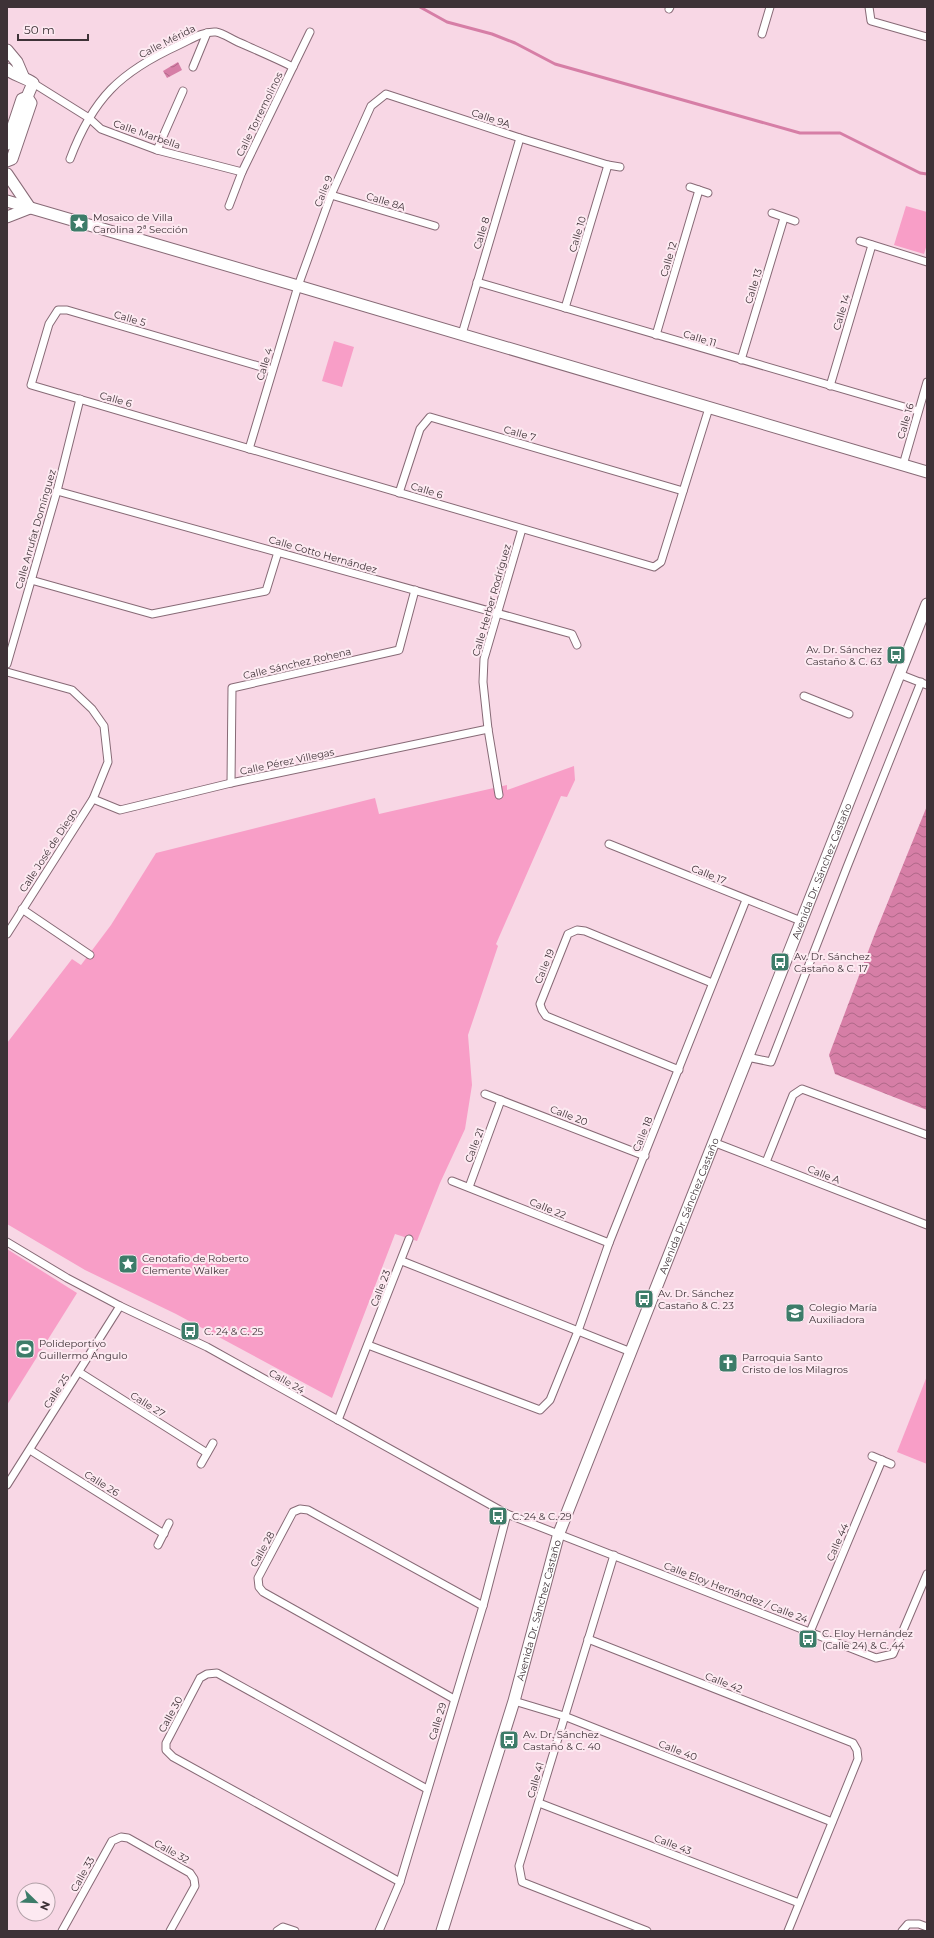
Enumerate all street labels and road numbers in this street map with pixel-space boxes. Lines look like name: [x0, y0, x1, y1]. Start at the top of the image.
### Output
street label: Calle Mérida: [137, 22, 198, 61]
street label: Calle Torremolinos: [233, 70, 286, 159]
street label: Calle 9A: [470, 106, 513, 131]
street label: Calle Marbella: [111, 117, 182, 152]
street label: Calle 9: [311, 173, 336, 209]
street label: Calle 8A: [365, 189, 408, 214]
street label: Calle 10: [566, 214, 589, 254]
street label: Calle 8: [470, 215, 493, 251]
street label: Calle 12: [657, 240, 680, 278]
street label: Calle 13: [742, 267, 765, 305]
street label: Calle 14: [830, 292, 853, 332]
street label: Calle 5: [112, 308, 148, 329]
street label: Calle 11: [682, 327, 718, 350]
street label: Calle 4: [253, 346, 276, 382]
street label: Calle 6: [98, 389, 134, 410]
street label: Calle 16: [894, 402, 917, 441]
street label: Calle 7: [502, 423, 538, 444]
street label: Calle Arrufat Domínguez: [12, 468, 59, 590]
street label: Calle 6: [409, 479, 445, 502]
street label: Calle Cotto Hernández: [267, 533, 379, 576]
street label: Calle Herber Rodríguez: [469, 543, 514, 658]
street label: Calle Sánchez Rohena: [242, 645, 353, 682]
street label: Calle Pérez Villegas: [239, 745, 336, 778]
street label: Avenida Dr. Sánchez Castaño: [789, 801, 855, 941]
street label: Calle José de Diego: [16, 806, 80, 895]
street label: Calle 17: [689, 862, 728, 887]
street label: Calle 19: [532, 947, 557, 986]
street label: Calle 20: [548, 1102, 590, 1129]
street label: Calle 18: [630, 1115, 655, 1154]
street label: Calle 21: [462, 1126, 487, 1164]
street label: Avenida Dr. Sánchez Castaño: [656, 1136, 722, 1276]
street label: Calle A: [806, 1162, 843, 1187]
street label: Calle 22: [528, 1195, 568, 1222]
street label: Calle 23: [368, 1268, 394, 1308]
street label: Calle 24: [267, 1366, 307, 1397]
street label: Calle 25: [41, 1371, 72, 1411]
street label: Calle 27: [128, 1389, 168, 1420]
street label: Calle 26: [82, 1468, 122, 1499]
street label: Calle 44: [824, 1521, 851, 1563]
street label: Calle 28: [247, 1529, 278, 1569]
street label: Avenida Dr. Sánchez Castaño: [514, 1538, 564, 1682]
street label: Calle Eloy Hernández / Calle 24: [662, 1559, 810, 1626]
street label: Calle 42: [703, 1669, 745, 1696]
street label: Calle 30: [155, 1694, 186, 1735]
street label: Calle 29: [426, 1701, 449, 1742]
street label: Calle 40: [657, 1737, 699, 1764]
street label: Calle 41: [524, 1761, 547, 1800]
street label: Calle 43: [652, 1831, 694, 1858]
street label: Calle 32: [152, 1836, 192, 1867]
street label: Calle 33: [67, 1854, 98, 1894]

